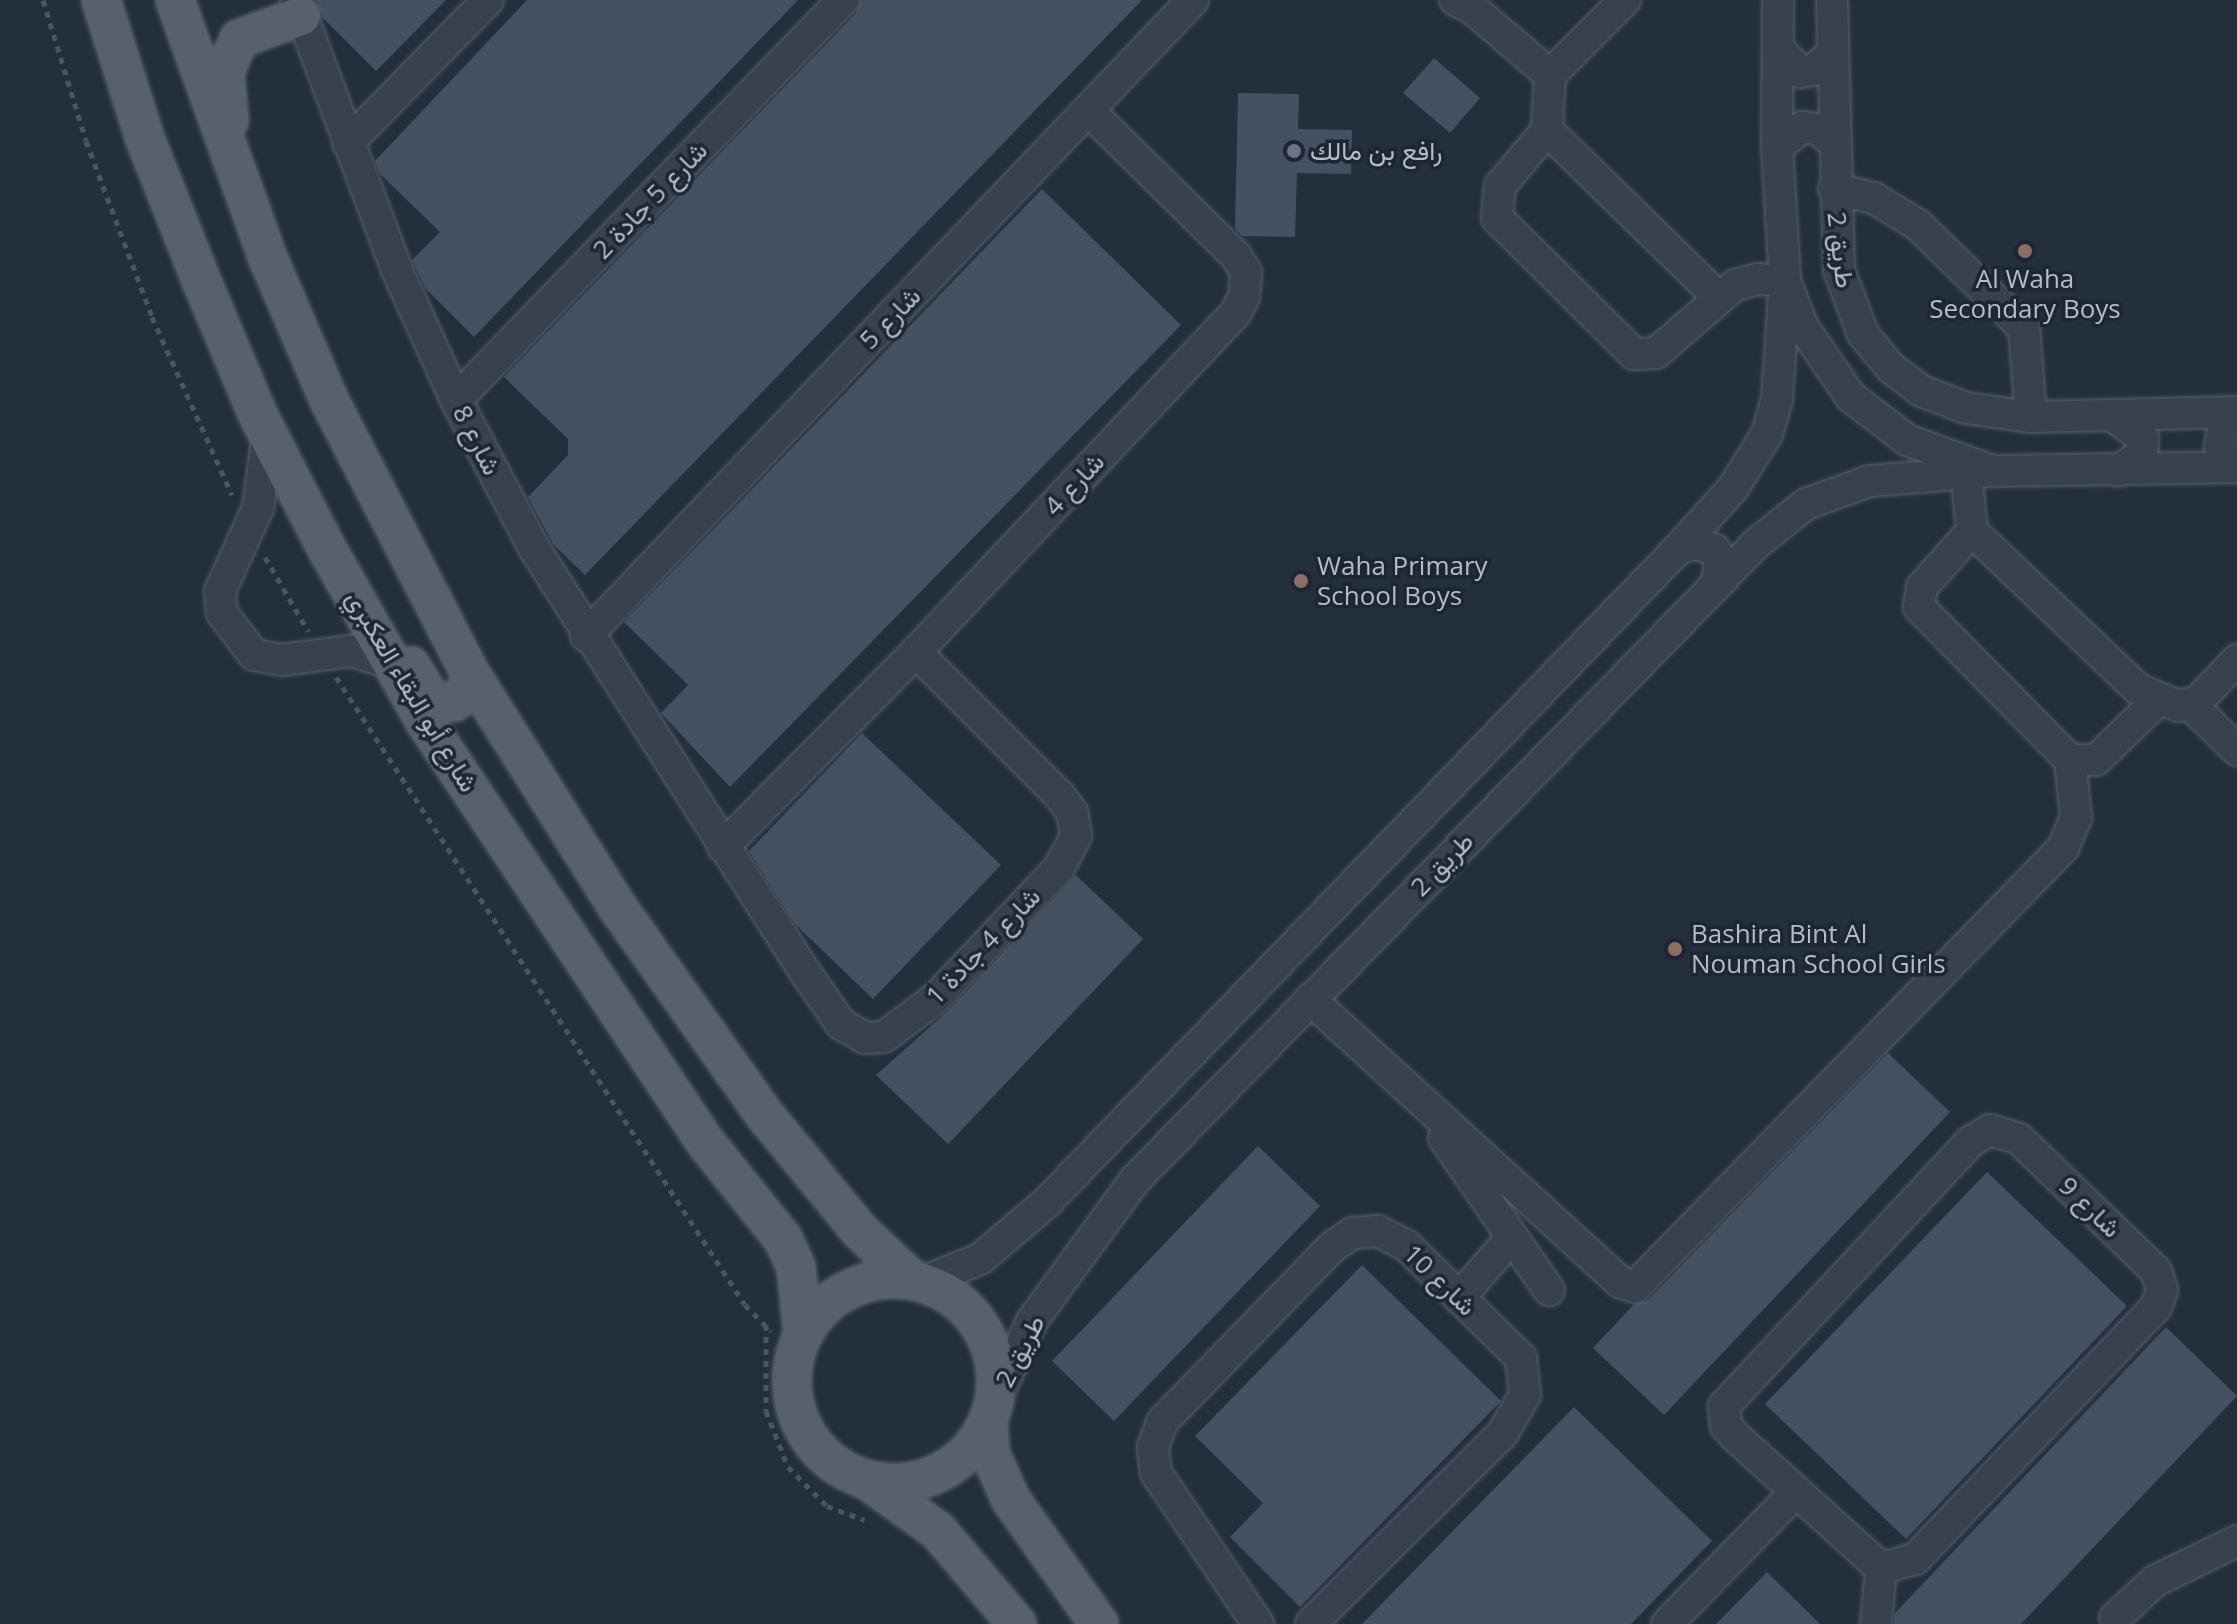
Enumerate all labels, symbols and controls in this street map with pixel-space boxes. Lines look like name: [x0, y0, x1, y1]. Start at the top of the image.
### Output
street label: شارع 5 جادة 2: [586, 135, 714, 265]
place label: رافع بن مالك: [1310, 135, 1442, 167]
marker: رافع بن مالك: [1285, 142, 1303, 160]
street label: طريق 2: [1821, 210, 1861, 290]
marker: Al Waha Secondary Boys: [2016, 242, 2034, 260]
place label: Al Waha Secondary Boys: [1929, 263, 2121, 324]
street label: شارع 5: [853, 281, 927, 355]
street label: شارع 8: [446, 400, 508, 480]
street label: شارع 4: [1037, 446, 1111, 522]
place label: Waha Primary School Boys: [1317, 550, 1488, 612]
marker: Waha Primary School Boys: [1292, 572, 1310, 590]
street label: شارع أبو البقاء العكبري: [339, 585, 485, 797]
street label: طريق 2: [1404, 826, 1480, 902]
street label: شارع 4 جادة 1: [919, 881, 1047, 1011]
place label: Bashira Bint Al Nouman School Girls: [1691, 918, 1946, 980]
marker: Bashira Bint Al Nouman School Girls: [1666, 940, 1684, 958]
street label: شارع 9: [2053, 1170, 2127, 1244]
street label: شارع 10: [1397, 1238, 1483, 1322]
street label: طريق 2: [989, 1310, 1051, 1392]

